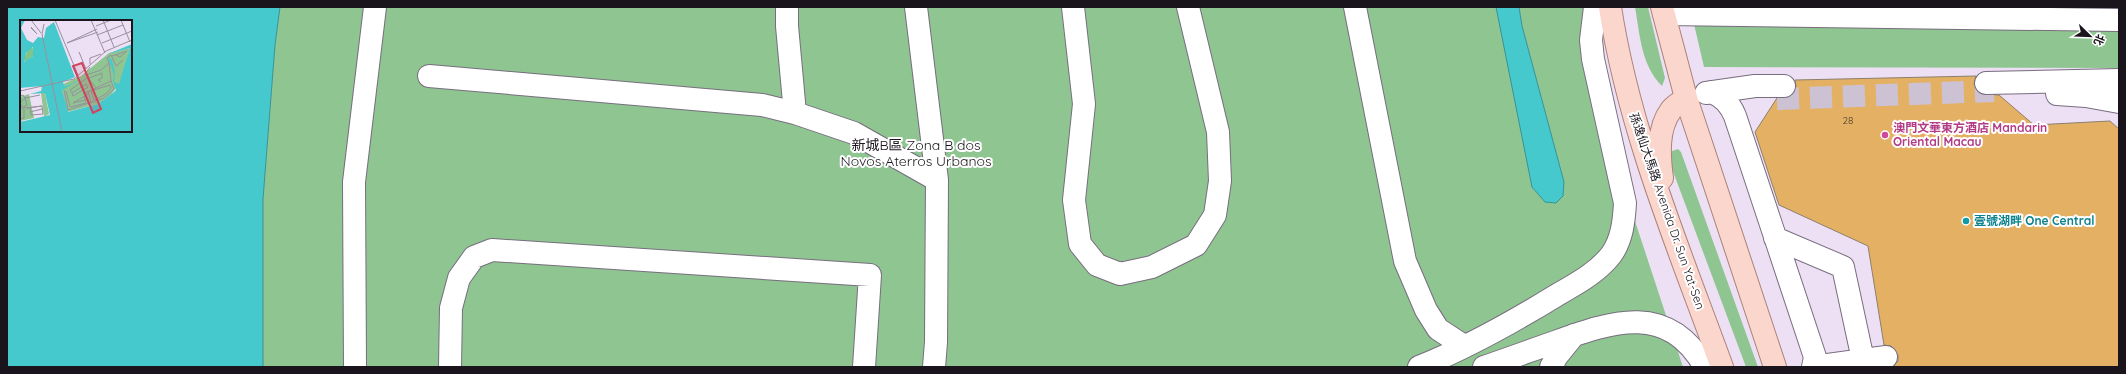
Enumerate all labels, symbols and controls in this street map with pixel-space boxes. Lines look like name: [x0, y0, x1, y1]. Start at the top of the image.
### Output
north arrow: [2070, 16, 2110, 56]
inset map: [20, 20, 132, 132]
text: 北: [2091, 32, 2108, 48]
street label: 孫逸仙大馬路 Avenida Dr. Sun Yat-Sen: [1627, 110, 1708, 311]
house number: 28: [1843, 114, 1853, 127]
place label: 澳門文華東方酒店 Mandarin Oriental Macau: [1893, 120, 2047, 149]
marker: 澳門文華東方酒店 Mandarin Oriental Macau: [1880, 130, 1890, 140]
district label: 新城B區 Zona B dos Novos Aterros Urbanos: [840, 136, 992, 170]
place label: 壹號湖畔 One Central: [1974, 213, 2095, 228]
marker: 壹號湖畔 One Central: [1961, 216, 1971, 226]

